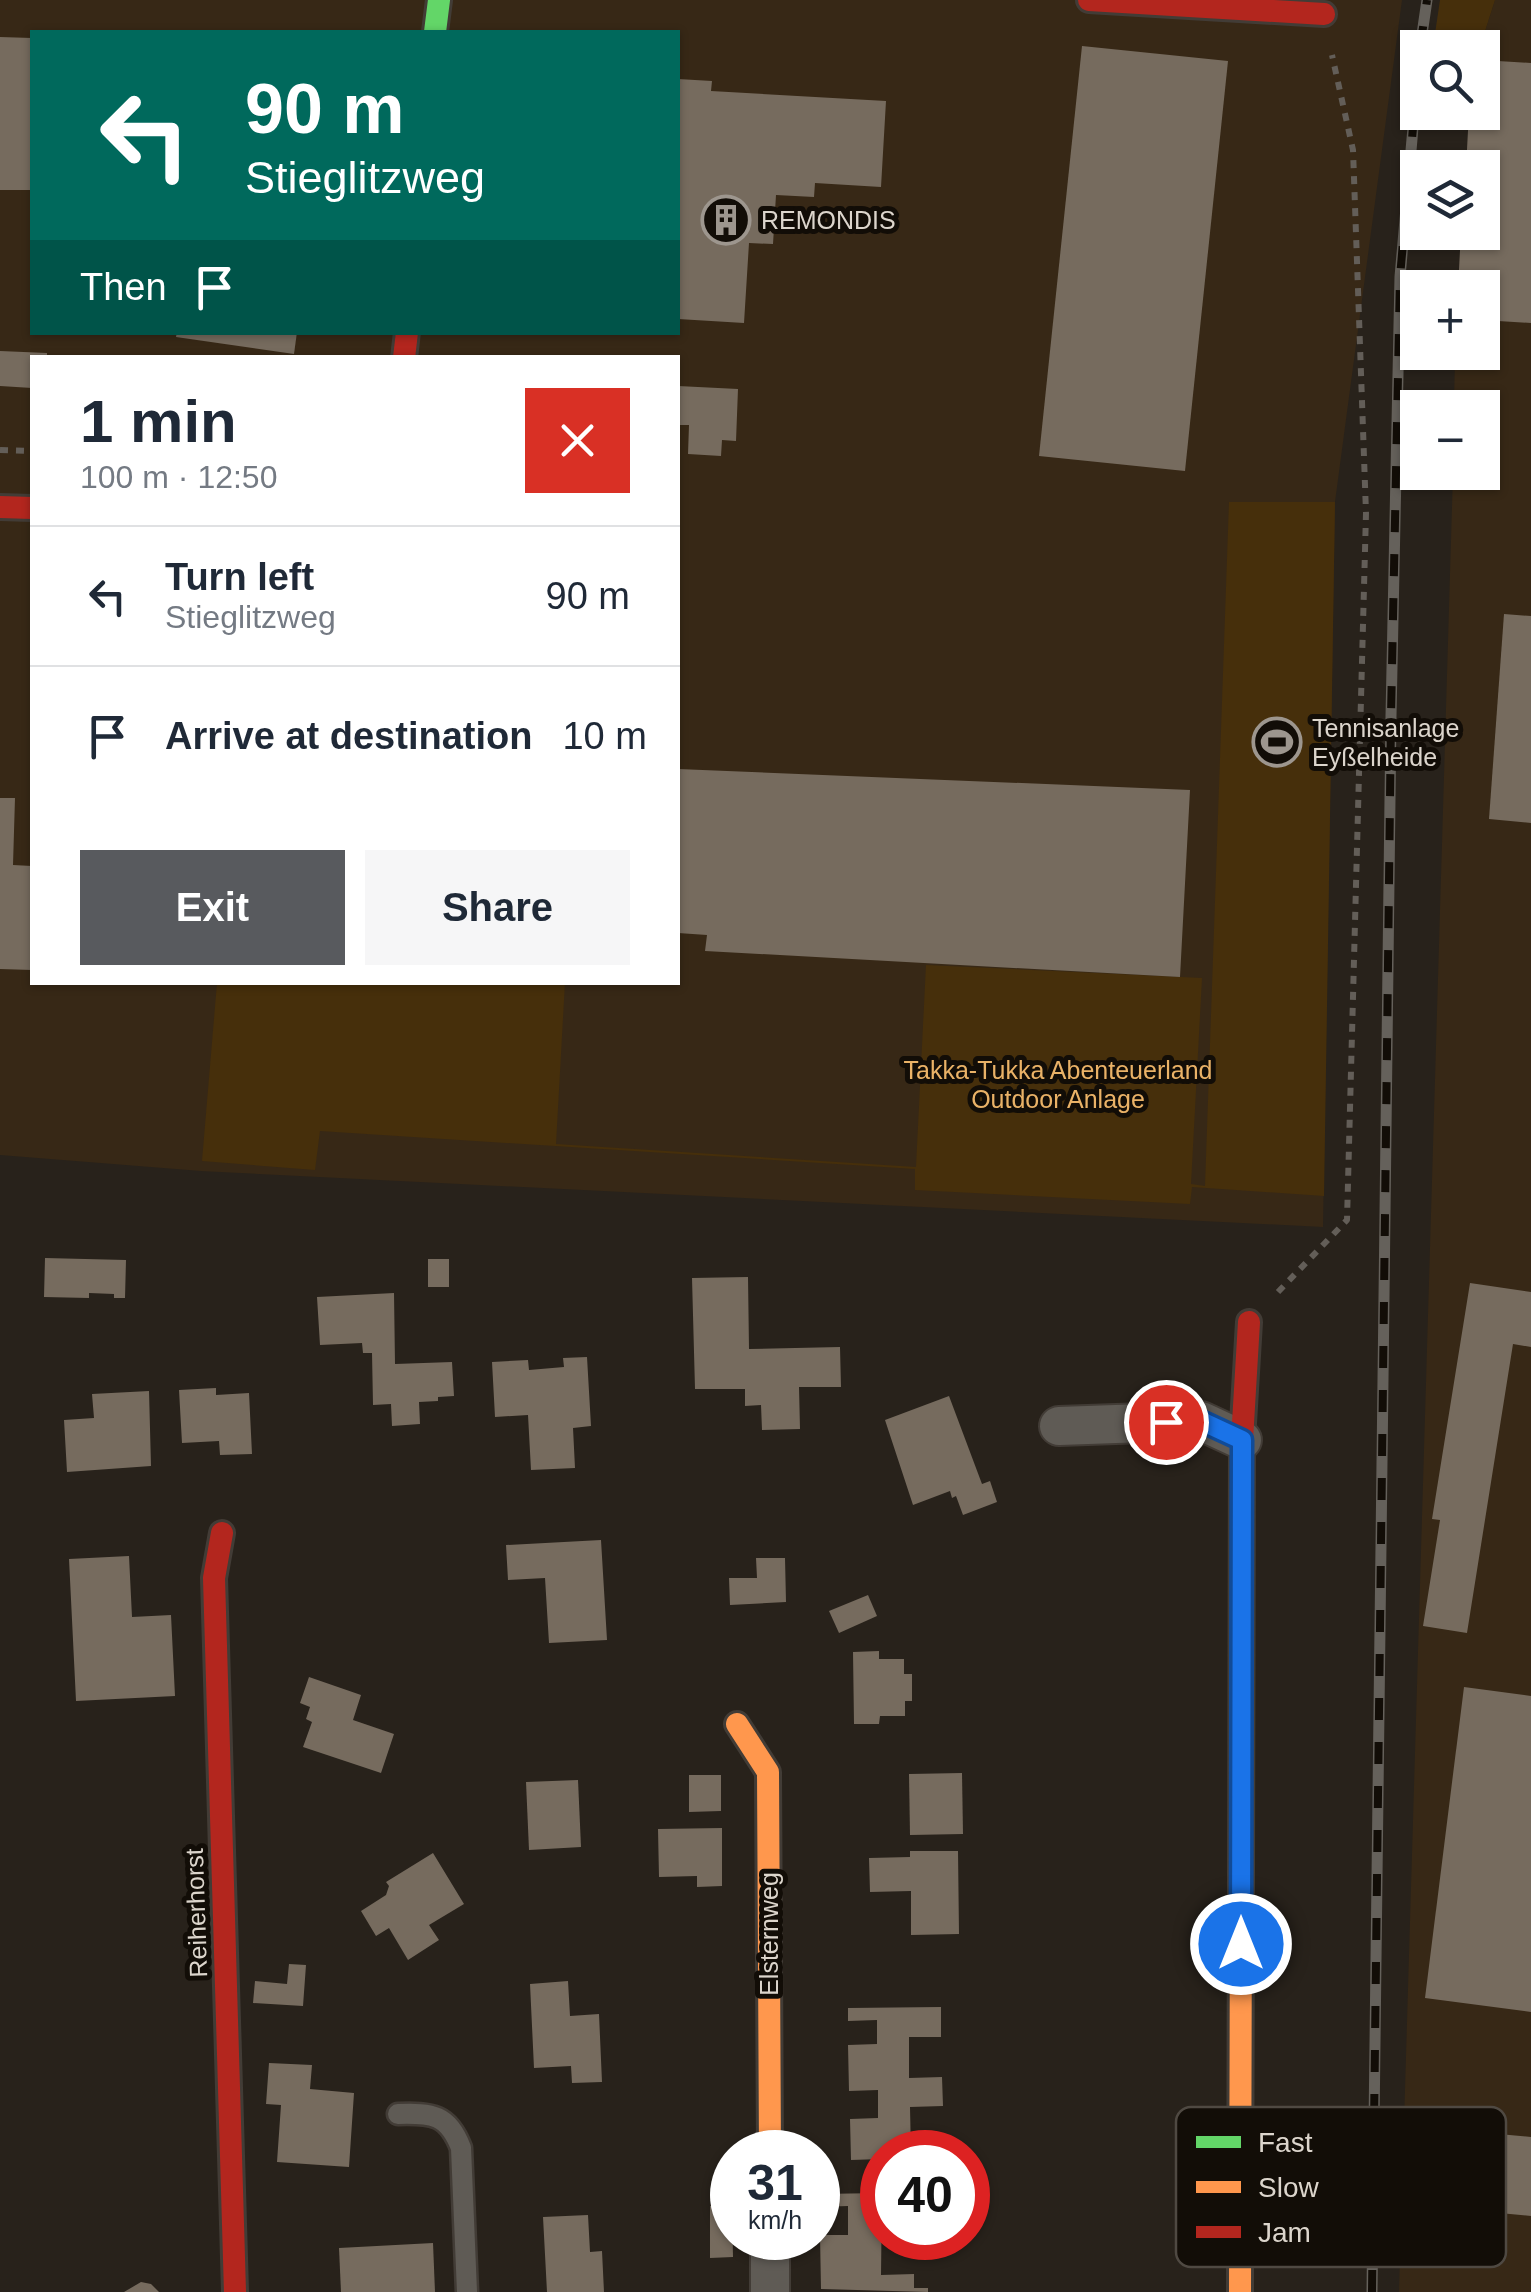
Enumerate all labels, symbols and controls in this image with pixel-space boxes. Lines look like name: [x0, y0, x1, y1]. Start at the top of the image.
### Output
map controls: [1400, 30, 1500, 490]
button: search: [1400, 30, 1500, 130]
icon: left: [80, 70, 210, 200]
text: 90 m: [245, 70, 405, 148]
button: layers: [1400, 150, 1500, 250]
text: Stieglitzweg: [245, 152, 485, 203]
building icon: REMONDIS: [700, 194, 752, 246]
place label: REMONDIS: [761, 206, 896, 234]
icon: arrive: [187, 260, 242, 315]
text: Then: [80, 266, 167, 308]
button: +: [1400, 270, 1500, 370]
text: 1 min: [80, 388, 237, 455]
button: close: [525, 388, 630, 493]
button: −: [1400, 390, 1500, 490]
text: 100 m · 12:50: [80, 459, 277, 495]
text: Turn left: [165, 556, 314, 598]
icon: left: [80, 569, 135, 624]
text: 90 m: [546, 575, 630, 617]
text: Stieglitzweg: [165, 599, 336, 635]
icon: arrive: [80, 709, 135, 764]
place label: Tennisanlage Eyßelheide: [1312, 714, 1459, 771]
text: Arrive at destination: [165, 715, 532, 757]
text: 10 m: [562, 715, 647, 757]
sports icon: Tennisanlage Eyßelheide: [1251, 716, 1303, 768]
button: Exit: [80, 850, 345, 965]
button: Share: [365, 850, 630, 965]
park label: Takka-Tukka Abenteuerland Outdoor Anlage: [904, 1056, 1212, 1113]
pin: [1124, 1380, 1209, 1465]
icon: arrive: [1139, 1395, 1194, 1450]
street label: Reiherhorst: [180, 1848, 212, 1978]
street label: Elsternweg: [755, 1872, 783, 1996]
position arrow: [1189, 1892, 1293, 1996]
legend: [1176, 2107, 1506, 2267]
text: Fast: [1258, 2127, 1313, 2158]
speed limit sign: 40: [860, 2130, 990, 2260]
text: 31: [747, 2155, 803, 2211]
text: Slow: [1258, 2172, 1319, 2203]
text: km/h: [748, 2206, 802, 2234]
text: Jam: [1258, 2217, 1311, 2248]

